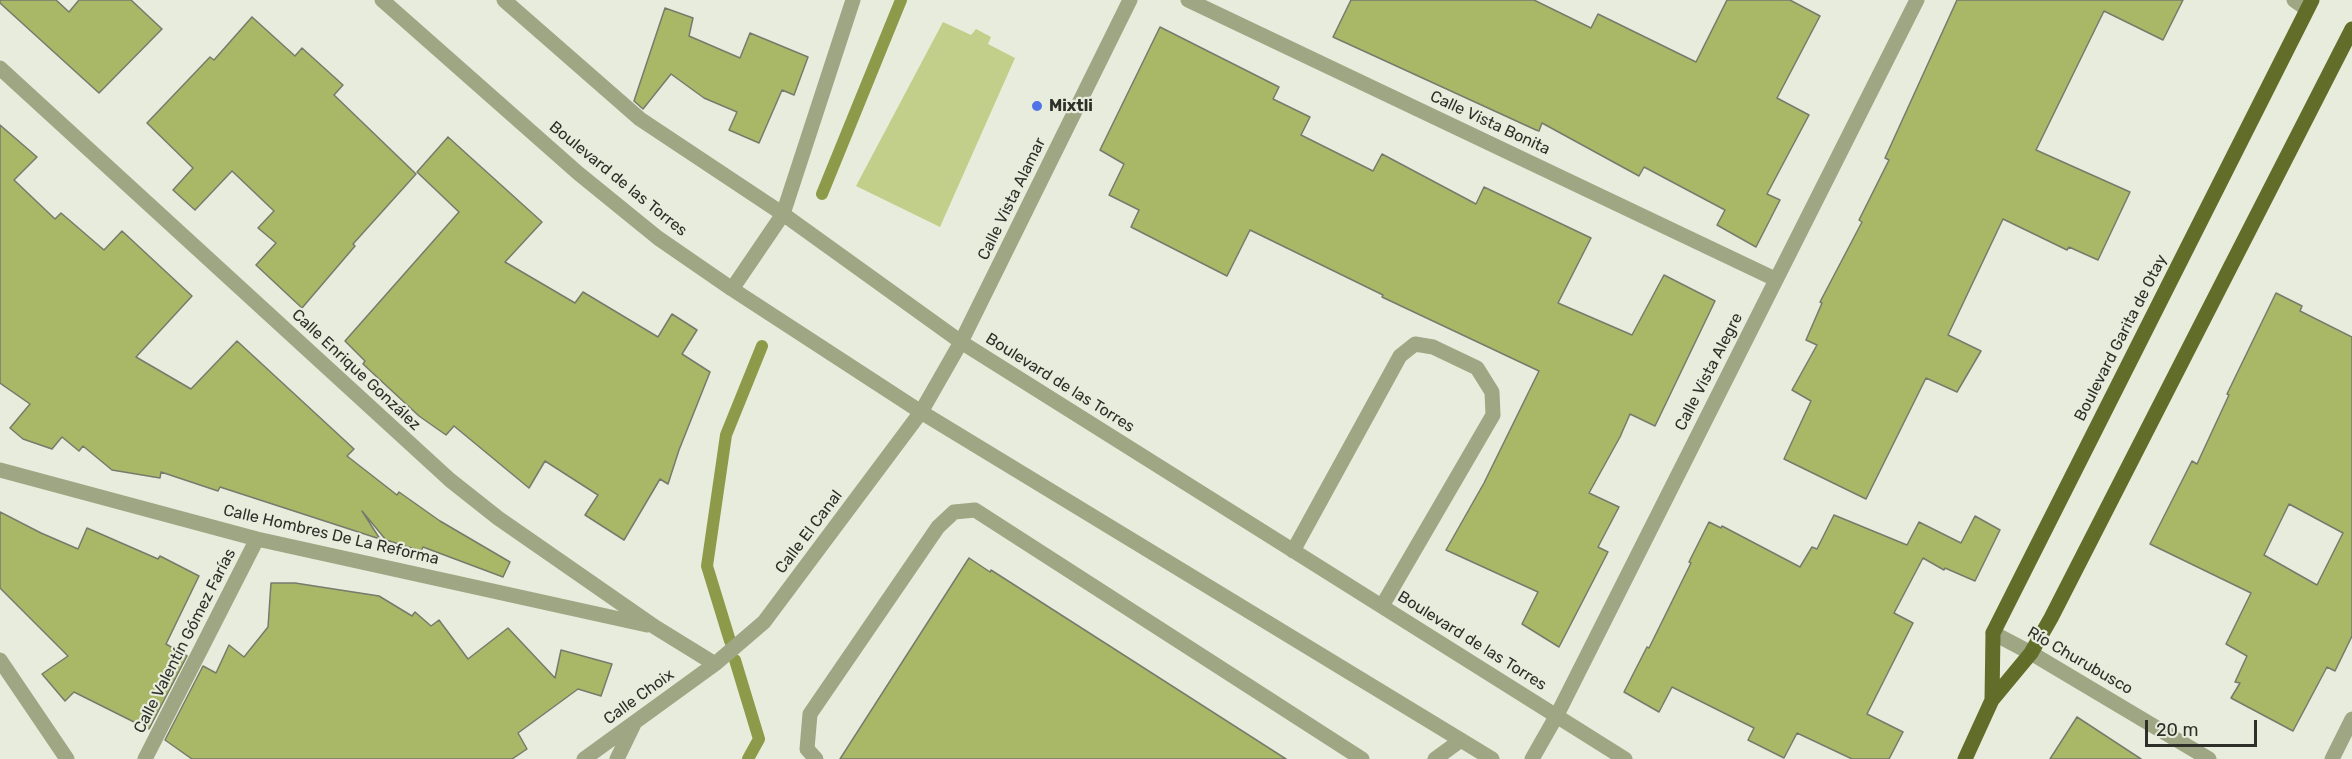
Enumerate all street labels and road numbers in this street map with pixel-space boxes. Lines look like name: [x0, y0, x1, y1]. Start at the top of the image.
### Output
street label: Calle Vista Bonita: [1427, 87, 1553, 159]
street label: Boulevard de las Torres: [545, 117, 691, 241]
street label: Calle Vista Alamar: [974, 134, 1050, 264]
street label: Boulevard Garita de Otay: [2071, 251, 2171, 425]
street label: Calle Enrique González: [288, 305, 424, 435]
street label: Calle Vista Alegre: [1671, 310, 1747, 434]
street label: Boulevard de las Torres: [982, 329, 1138, 437]
street label: Calle El Canal: [771, 486, 847, 578]
street label: Calle Hombres De La Reforma: [221, 501, 441, 569]
street label: Calle Valentín Gómez Farías: [130, 545, 240, 737]
street label: Boulevard de las Torres: [1394, 587, 1550, 695]
street label: Río Churubusco: [2024, 623, 2136, 699]
street label: Calle Choix: [600, 665, 678, 729]

